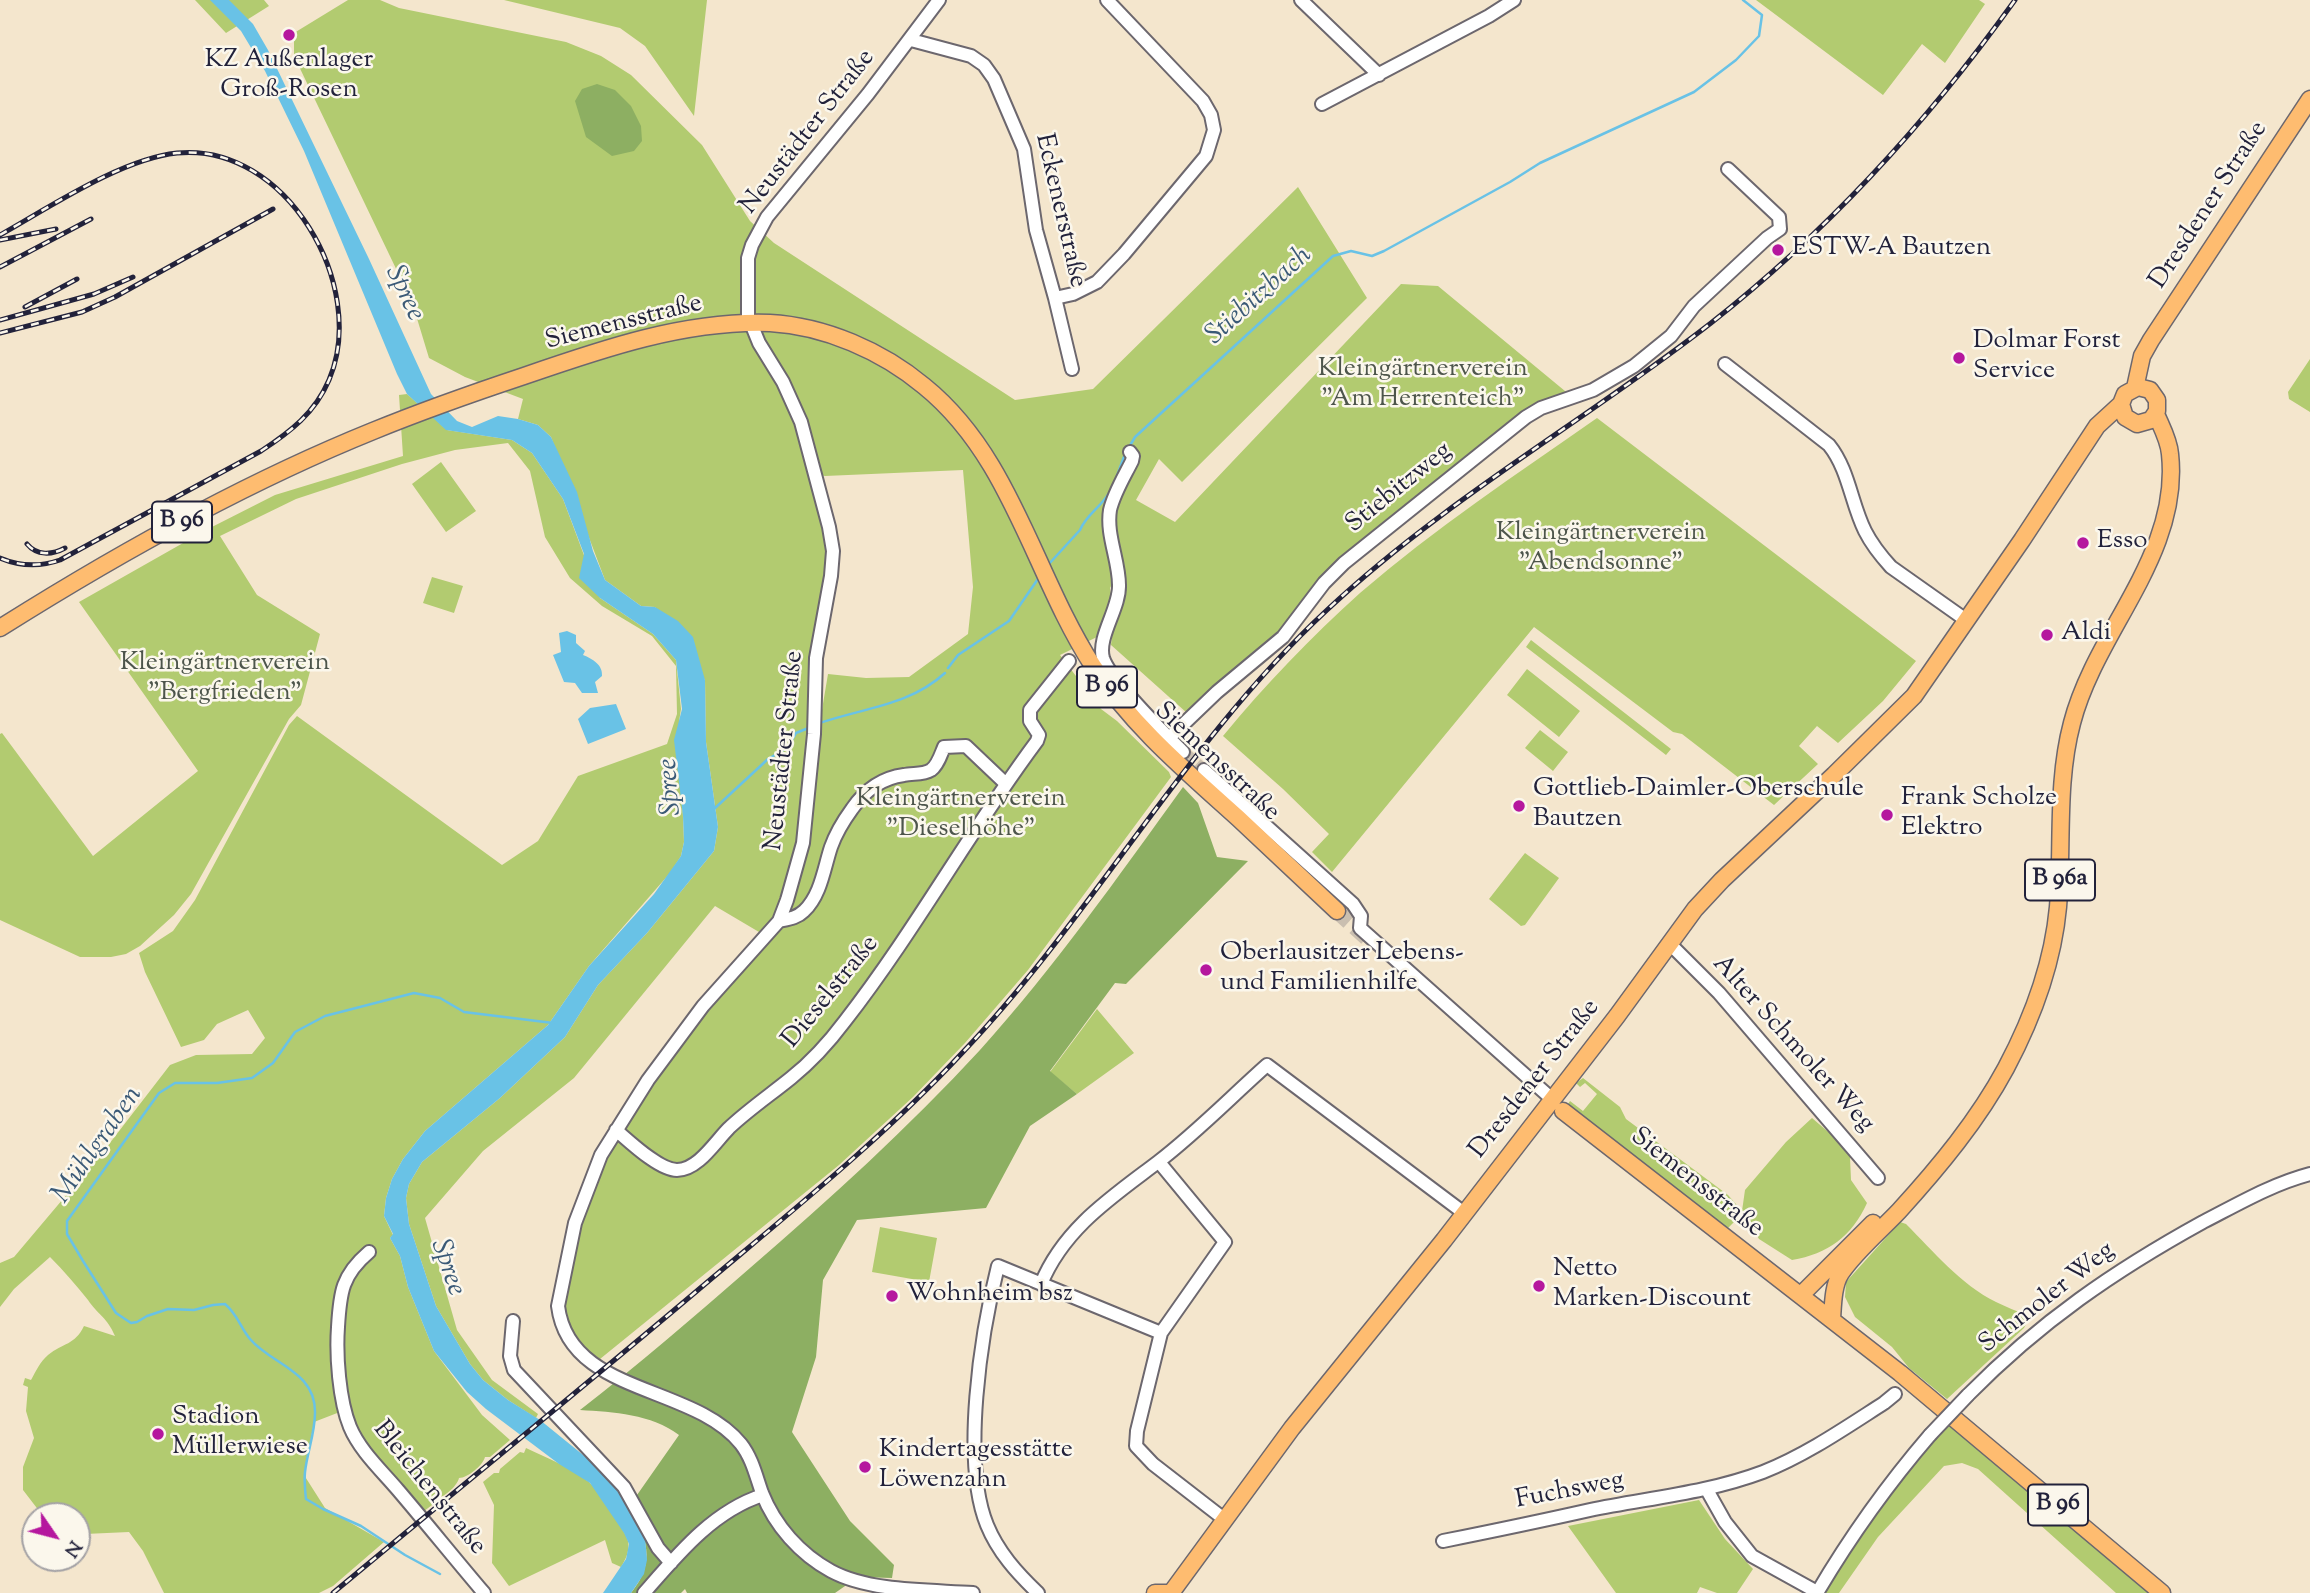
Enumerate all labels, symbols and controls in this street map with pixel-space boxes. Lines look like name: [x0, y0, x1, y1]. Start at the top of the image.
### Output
marker: KZ Außenlager Groß-Rosen: [281, 27, 297, 43]
street label: Neustädter Straße: [735, 44, 883, 222]
place label: KZ Außenlager Groß-Rosen: [205, 46, 373, 108]
street label: Dresdener Straße: [2144, 116, 2276, 296]
street label: Eckenerstraße: [1026, 131, 1092, 291]
place label: ESTW-A Bautzen: [1792, 234, 1991, 266]
water label: Stiebitzbach: [1200, 240, 1320, 354]
marker: ESTW-A Bautzen: [1770, 242, 1786, 258]
water label: Spree: [376, 261, 430, 327]
street label: Siemensstraße: [542, 289, 706, 359]
place label: Dolmar Forst Service: [1973, 327, 2120, 388]
marker: Dolmar Forst Service: [1951, 350, 1967, 366]
park label: Kleingärtnerverein "Am Herrenteich": [1318, 355, 1528, 416]
street label: Stiebitzweg: [1341, 437, 1459, 541]
road number: B 96: [152, 502, 212, 542]
park label: Kleingärtnerverein "Abendsonne": [1496, 519, 1706, 580]
place label: Esso: [2097, 527, 2147, 559]
marker: Esso: [2075, 535, 2091, 551]
place label: Aldi: [2061, 619, 2111, 651]
marker: Aldi: [2039, 627, 2055, 643]
park label: Kleingärtnerverein "Bergfrieden": [120, 649, 330, 710]
street label: Neustädter Straße: [760, 649, 812, 853]
road number: B 96: [1077, 666, 1137, 708]
street label: Siemensstraße: [1147, 697, 1285, 829]
water label: Spree: [653, 757, 691, 817]
place label: Gottlieb-Daimler-Oberschule Bautzen: [1533, 775, 1864, 836]
place label: Frank Scholze Elektro: [1901, 784, 2057, 846]
park label: Kleingärtnerverein "Dieselhöhe": [856, 785, 1066, 846]
marker: Gottlieb-Daimler-Oberschule Bautzen: [1511, 798, 1527, 814]
marker: Frank Scholze Elektro: [1879, 807, 1895, 823]
road number: B 96a: [2025, 860, 2095, 900]
street label: Dieselstraße: [777, 930, 887, 1056]
place label: Oberlausitzer Lebens- und Familienhilfe: [1220, 939, 1464, 1000]
street label: Alter Schmoler Weg: [1704, 950, 1880, 1140]
marker: Oberlausitzer Lebens- und Familienhilfe: [1198, 962, 1214, 978]
street label: Dresdener Straße: [1464, 994, 1608, 1166]
water label: Mühlgraben: [46, 1081, 152, 1211]
street label: Siemensstraße: [1623, 1122, 1769, 1246]
water label: Spree: [421, 1235, 471, 1301]
street label: Schmoler Weg: [1974, 1236, 2122, 1362]
place label: Netto Marken-Discount: [1553, 1255, 1751, 1316]
marker: Netto Marken-Discount: [1531, 1278, 1547, 1294]
place label: Wohnheim bsz: [906, 1280, 1073, 1312]
marker: Wohnheim bsz: [884, 1288, 900, 1304]
place label: Stadion Müllerwiese: [172, 1403, 308, 1464]
street label: Bleichenstraße: [364, 1416, 492, 1562]
marker: Stadion Müllerwiese: [150, 1426, 166, 1442]
place label: Kindertagesstätte Löwenzahn: [879, 1436, 1073, 1498]
marker: Kindertagesstätte Löwenzahn: [857, 1459, 873, 1475]
street label: Fuchsweg: [1513, 1466, 1627, 1518]
road number: B 96: [2028, 1484, 2088, 1526]
north arrow: [21, 1502, 91, 1572]
text: N: [57, 1534, 87, 1562]

